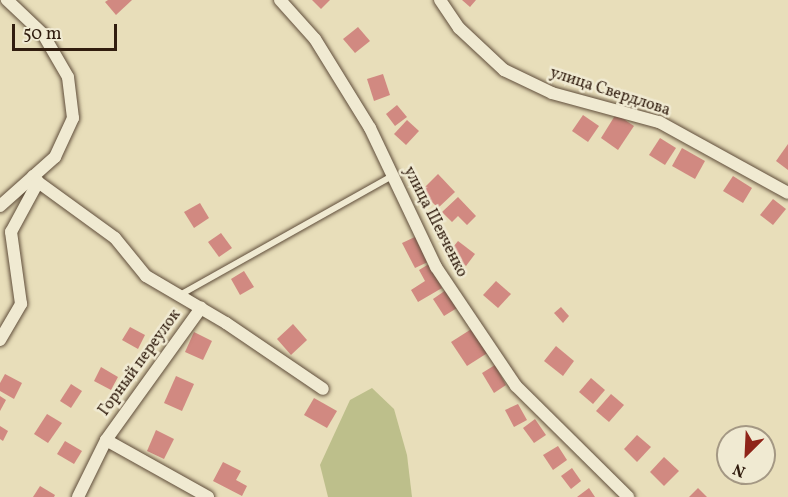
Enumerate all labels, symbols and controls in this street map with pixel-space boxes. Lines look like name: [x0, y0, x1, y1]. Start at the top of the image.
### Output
scale bar: [15, 12, 120, 50]
text: 50 m: [23, 22, 62, 47]
street label: улица Свердлова: [547, 63, 673, 121]
street label: улица Шевченко: [399, 163, 471, 281]
street label: Горный переулок: [95, 306, 185, 420]
north arrow: [716, 425, 776, 485]
text: N: [730, 457, 749, 482]

